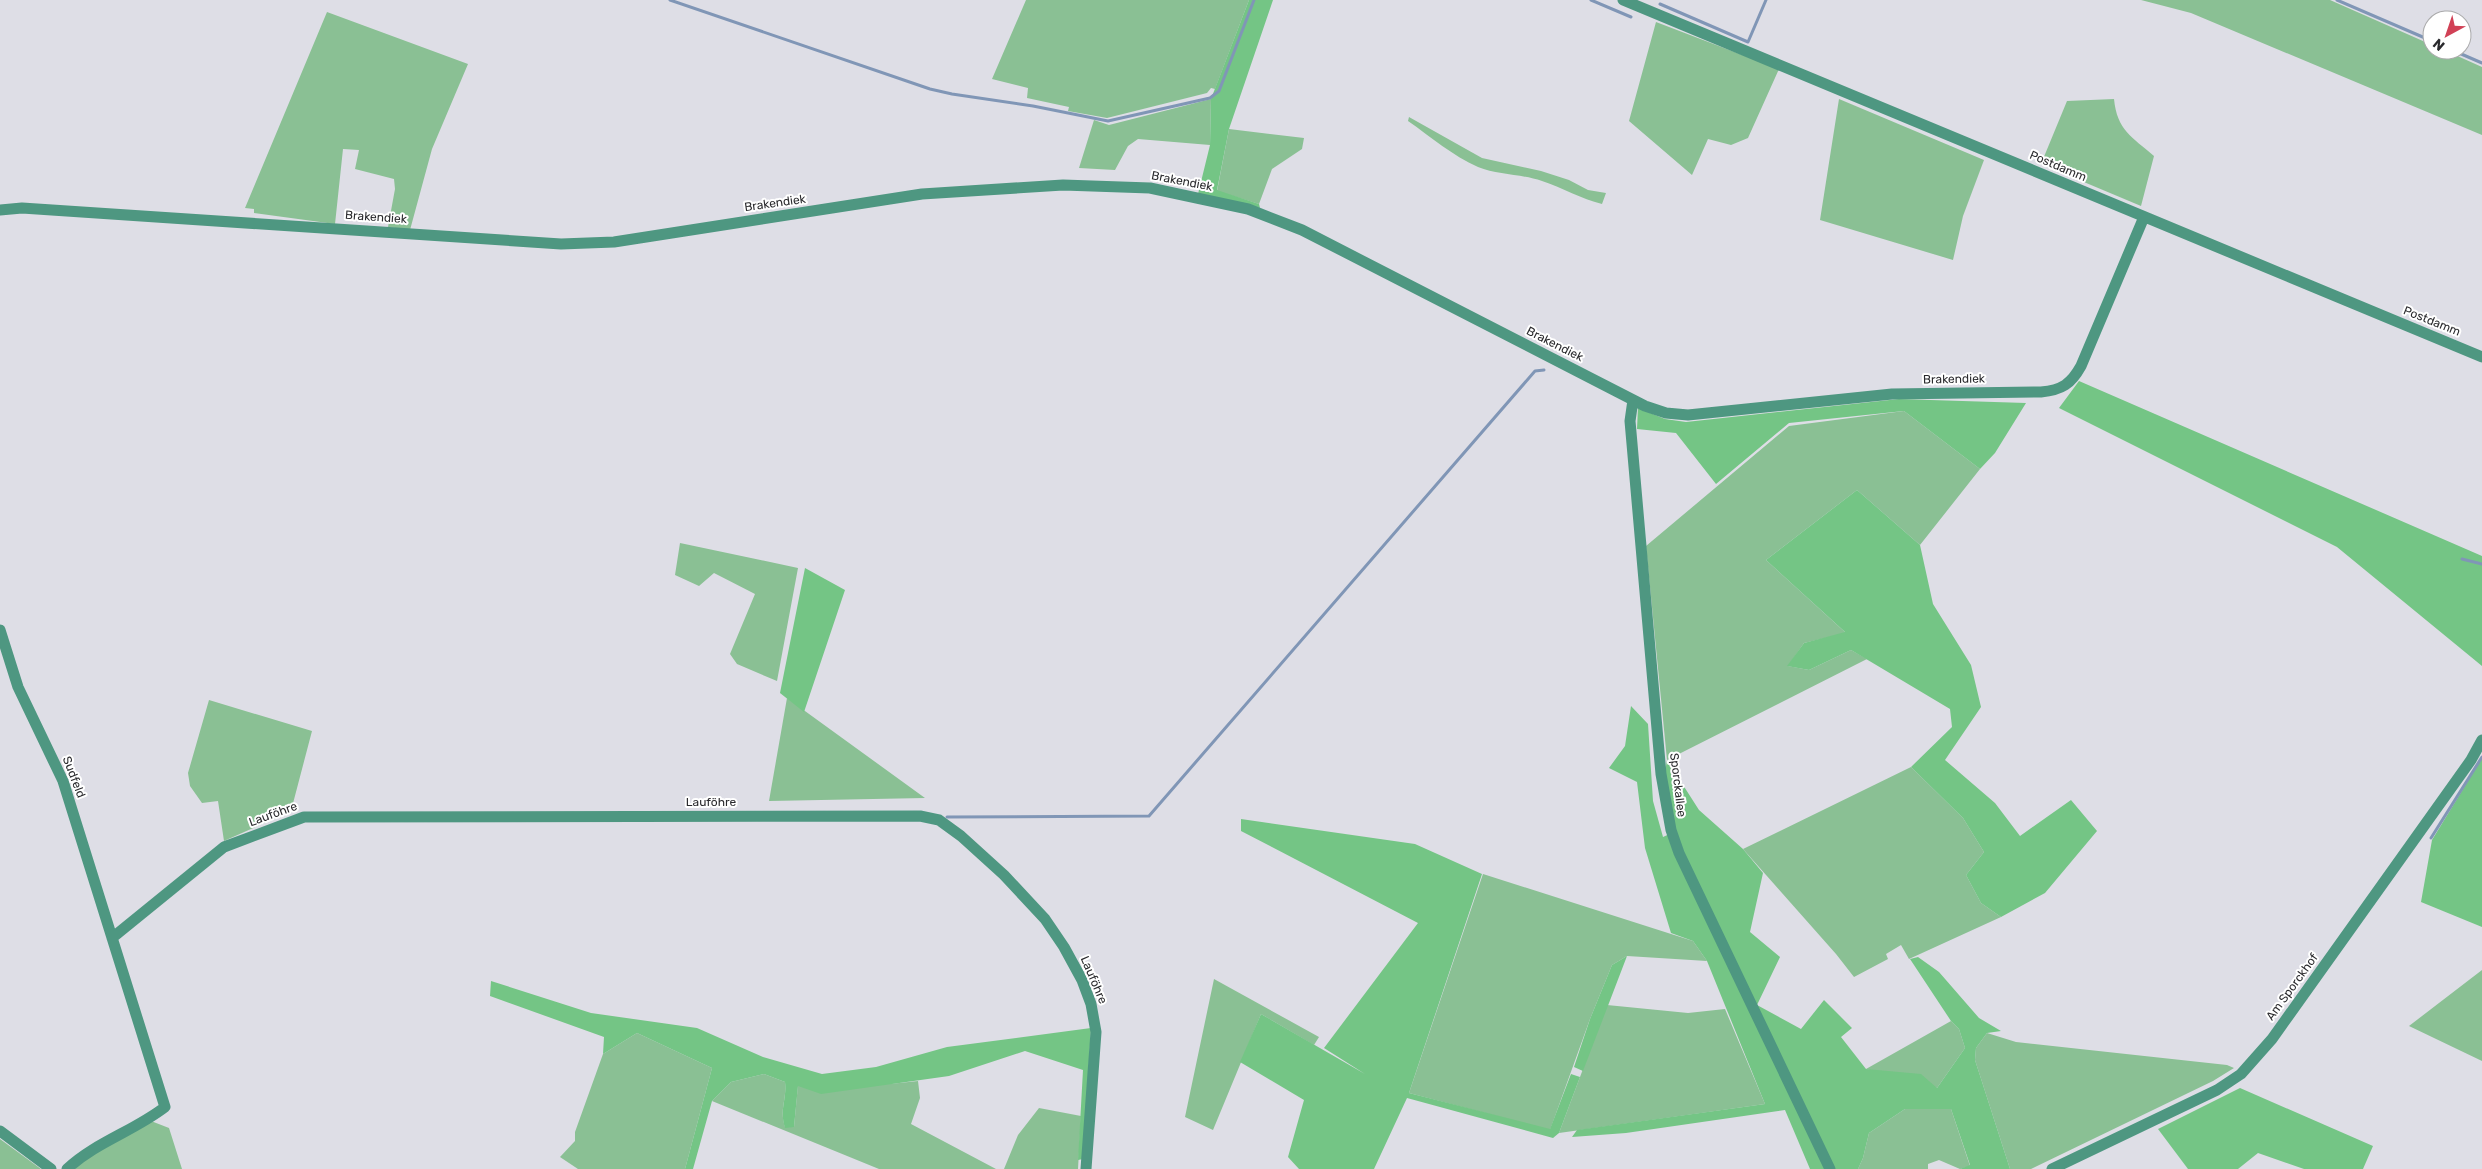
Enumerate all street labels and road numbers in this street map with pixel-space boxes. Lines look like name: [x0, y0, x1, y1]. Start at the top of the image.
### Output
street label: Postdamm: [2027, 148, 2089, 184]
street label: Brakendiek: [1150, 168, 1215, 194]
street label: Brakendiek: [743, 192, 807, 214]
street label: Brakendiek: [345, 208, 408, 226]
street label: Postdamm: [2401, 303, 2463, 339]
street label: Brakendiek: [1524, 324, 1586, 365]
street label: Brakendiek: [1923, 371, 1986, 387]
street label: Sporckallee: [1667, 752, 1689, 818]
street label: Sudfeld: [60, 754, 88, 800]
street label: Lauföhre: [686, 795, 737, 809]
street label: Lauföhre: [247, 799, 299, 829]
street label: Am Sporckhof: [2263, 951, 2321, 1023]
street label: Lauföhre: [1078, 954, 1110, 1006]

